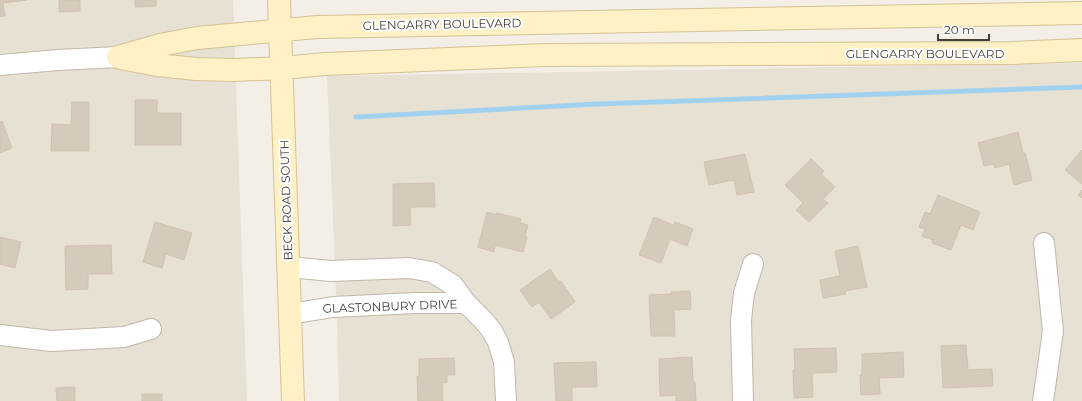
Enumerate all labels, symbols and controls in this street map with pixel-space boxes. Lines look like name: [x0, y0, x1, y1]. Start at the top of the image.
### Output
street label: GLENGARRY BOULEVARD: [363, 15, 522, 33]
scale bar: [938, 16, 989, 42]
text: 20 m: [944, 22, 975, 37]
street label: GLENGARRY BOULEVARD: [846, 46, 1004, 61]
street label: BECK ROAD SOUTH: [276, 139, 296, 261]
street label: GLASTONBURY DRIVE: [322, 296, 458, 316]

